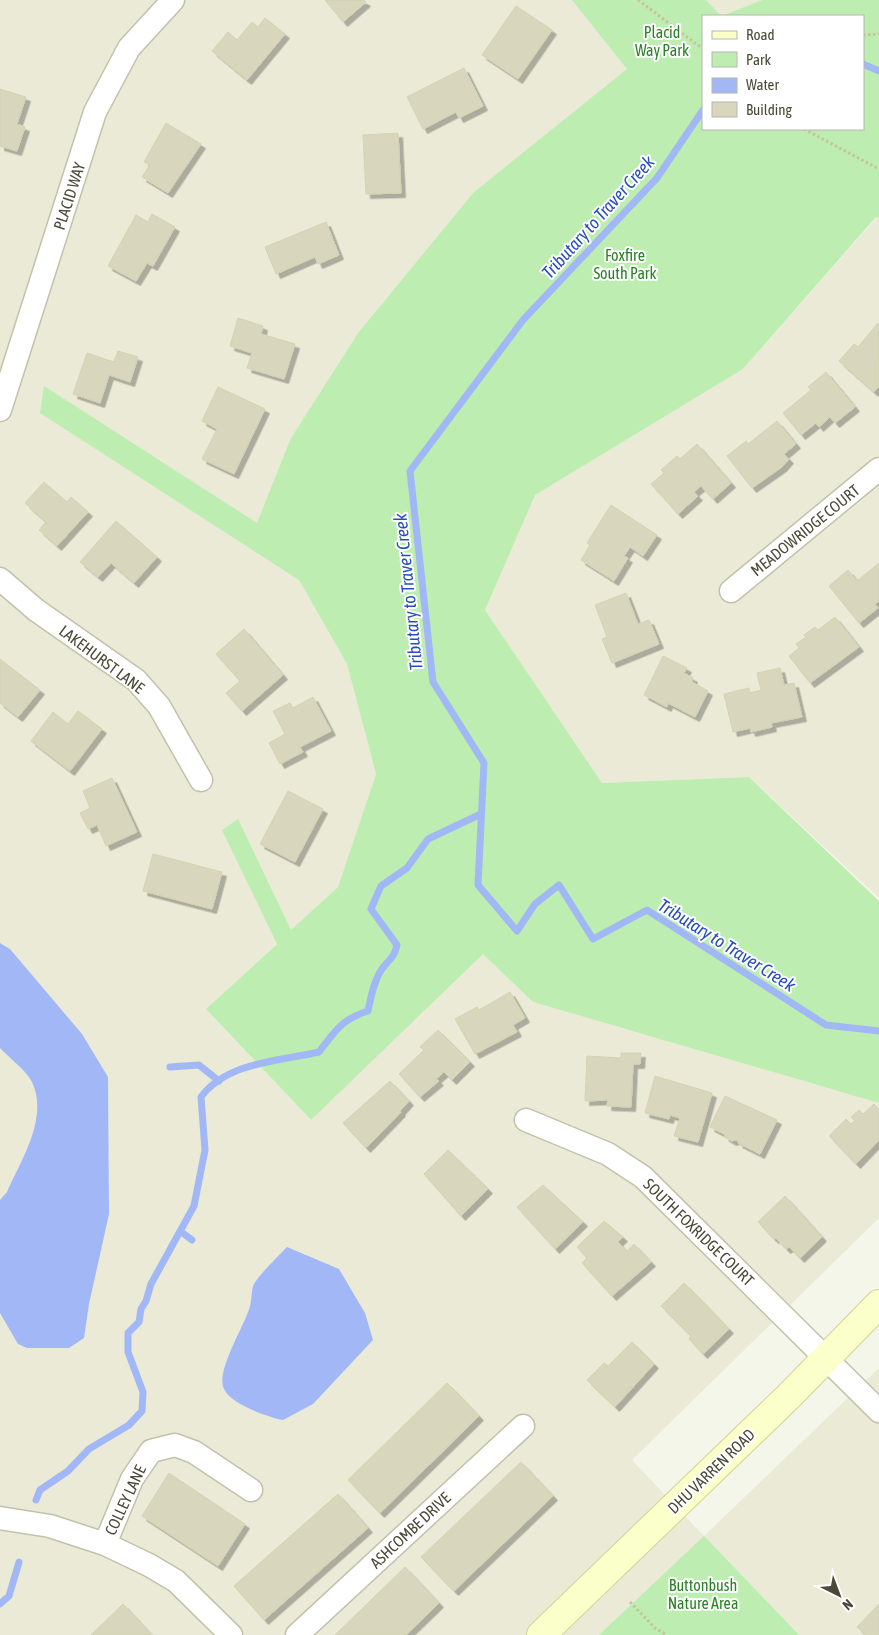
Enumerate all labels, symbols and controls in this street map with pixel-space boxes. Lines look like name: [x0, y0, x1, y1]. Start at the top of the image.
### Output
legend: [702, 15, 864, 130]
park label: Placid Way Park: [635, 23, 689, 60]
text: Road: [746, 26, 775, 43]
text: Park: [746, 51, 771, 68]
text: Water: [746, 76, 779, 93]
text: Building: [746, 101, 792, 118]
water label: Tributary to Traver Creek: [537, 150, 659, 283]
street label: PLACID WAY: [50, 159, 89, 232]
park label: Foxfire South Park: [593, 246, 657, 282]
street label: MEADOWRIDGE COURT: [747, 481, 863, 579]
water label: Tributary to Traver Creek: [389, 511, 427, 672]
street label: LAKEHURST LANE: [56, 621, 148, 697]
water label: Tributary to Traver Creek: [654, 894, 800, 996]
street label: SOUTH FOXRIDGE COURT: [640, 1175, 758, 1289]
street label: DHU VARREN ROAD: [664, 1425, 758, 1517]
street label: COLLEY LANE: [101, 1462, 149, 1538]
street label: ASHCOMBE DRIVE: [366, 1488, 454, 1572]
north arrow: [814, 1570, 864, 1620]
park label: Buttonbush Nature Area: [668, 1576, 738, 1612]
text: N: [839, 1596, 856, 1613]

